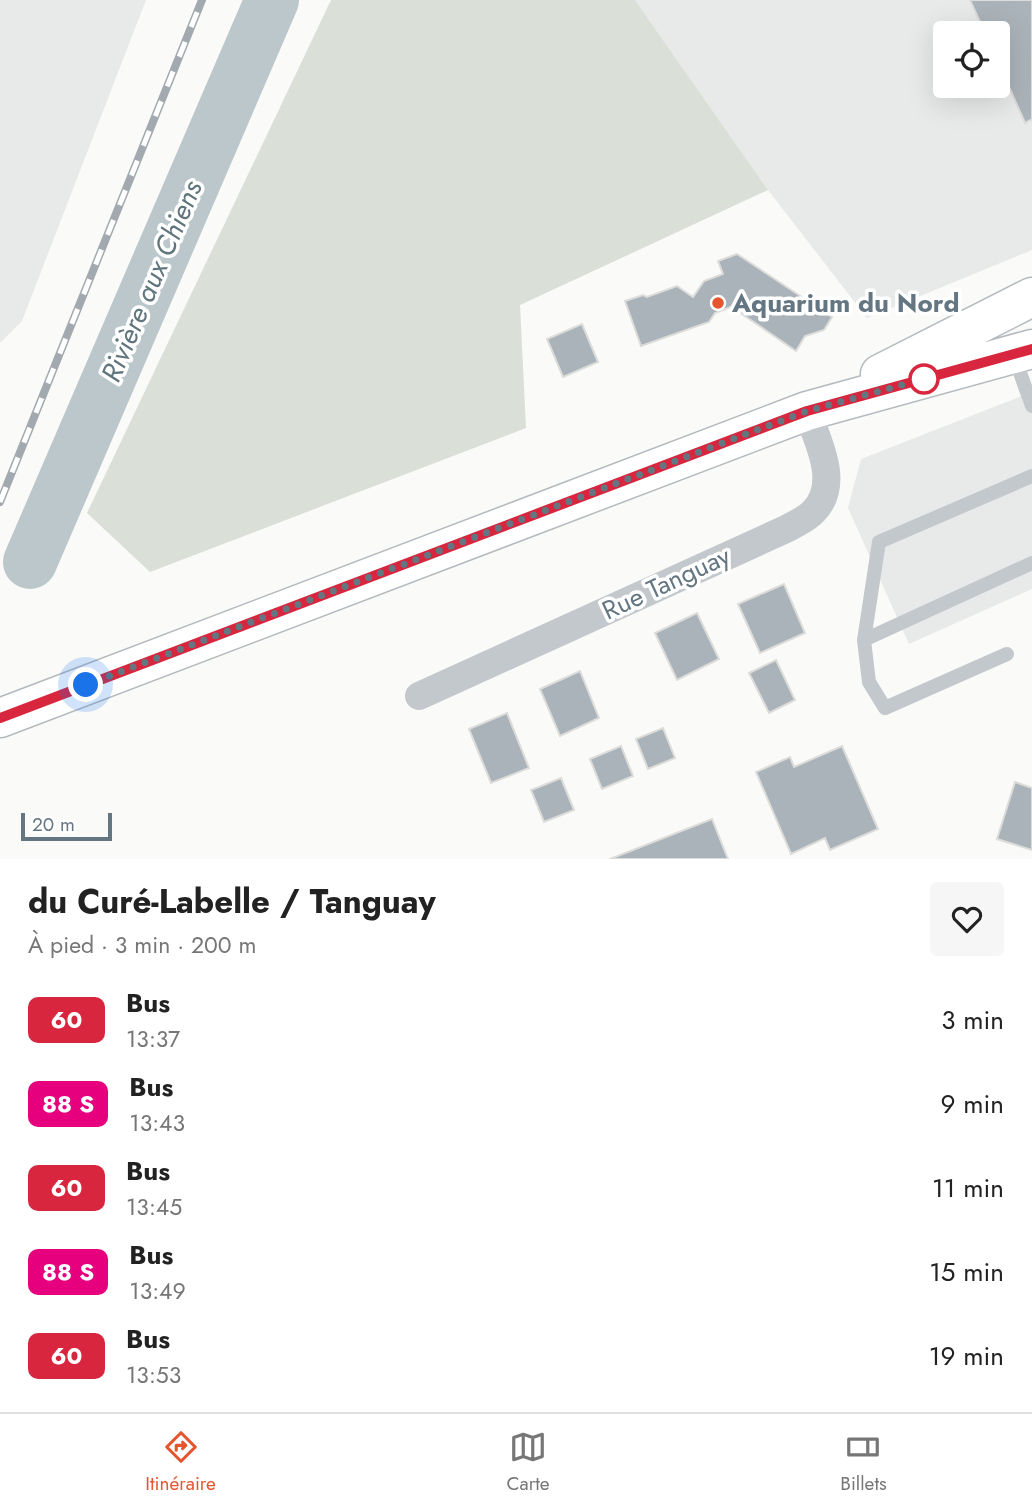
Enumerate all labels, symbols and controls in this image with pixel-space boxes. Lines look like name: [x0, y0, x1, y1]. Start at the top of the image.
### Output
map controls: [933, 21, 1010, 98]
button: locate: [933, 21, 1010, 98]
water label: Rivière aux Chiens: [91, 173, 213, 388]
place label: Aquarium du Nord: [731, 284, 960, 322]
marker: Aquarium du Nord: [710, 295, 726, 311]
unlabelled marker: [909, 364, 939, 394]
street label: Rue Tanguay: [596, 537, 737, 629]
your location: [68, 667, 103, 702]
scale bar: [21, 810, 112, 842]
text: 20 m: [32, 811, 75, 838]
text: du Curé-Labelle / Tanguay: [28, 878, 436, 925]
button: heart: [930, 882, 1004, 956]
text: À pied · 3 min · 200 m: [28, 928, 257, 962]
text: Bus: [126, 984, 170, 1022]
text: 3 min: [941, 1001, 1004, 1039]
text: 60: [51, 1002, 82, 1037]
text: 13:37: [126, 1022, 180, 1056]
text: Bus: [129, 1068, 173, 1106]
text: 9 min: [941, 1085, 1004, 1123]
text: 88 S: [42, 1086, 94, 1121]
text: 13:43: [129, 1106, 185, 1140]
text: Bus: [126, 1152, 170, 1190]
text: 11 min: [932, 1169, 1004, 1207]
text: 60: [51, 1170, 82, 1205]
text: 13:45: [126, 1190, 182, 1224]
text: Bus: [129, 1236, 173, 1274]
text: 15 min: [929, 1253, 1004, 1291]
text: 88 S: [42, 1254, 94, 1289]
text: 13:49: [129, 1274, 186, 1308]
text: Bus: [126, 1320, 170, 1358]
text: 19 min: [929, 1337, 1004, 1375]
text: 60: [51, 1338, 82, 1373]
text: 13:53: [126, 1358, 181, 1392]
tab: Itinéraire: [145, 1428, 216, 1497]
tab: Carte: [507, 1428, 550, 1497]
tab: Billets: [840, 1428, 887, 1497]

